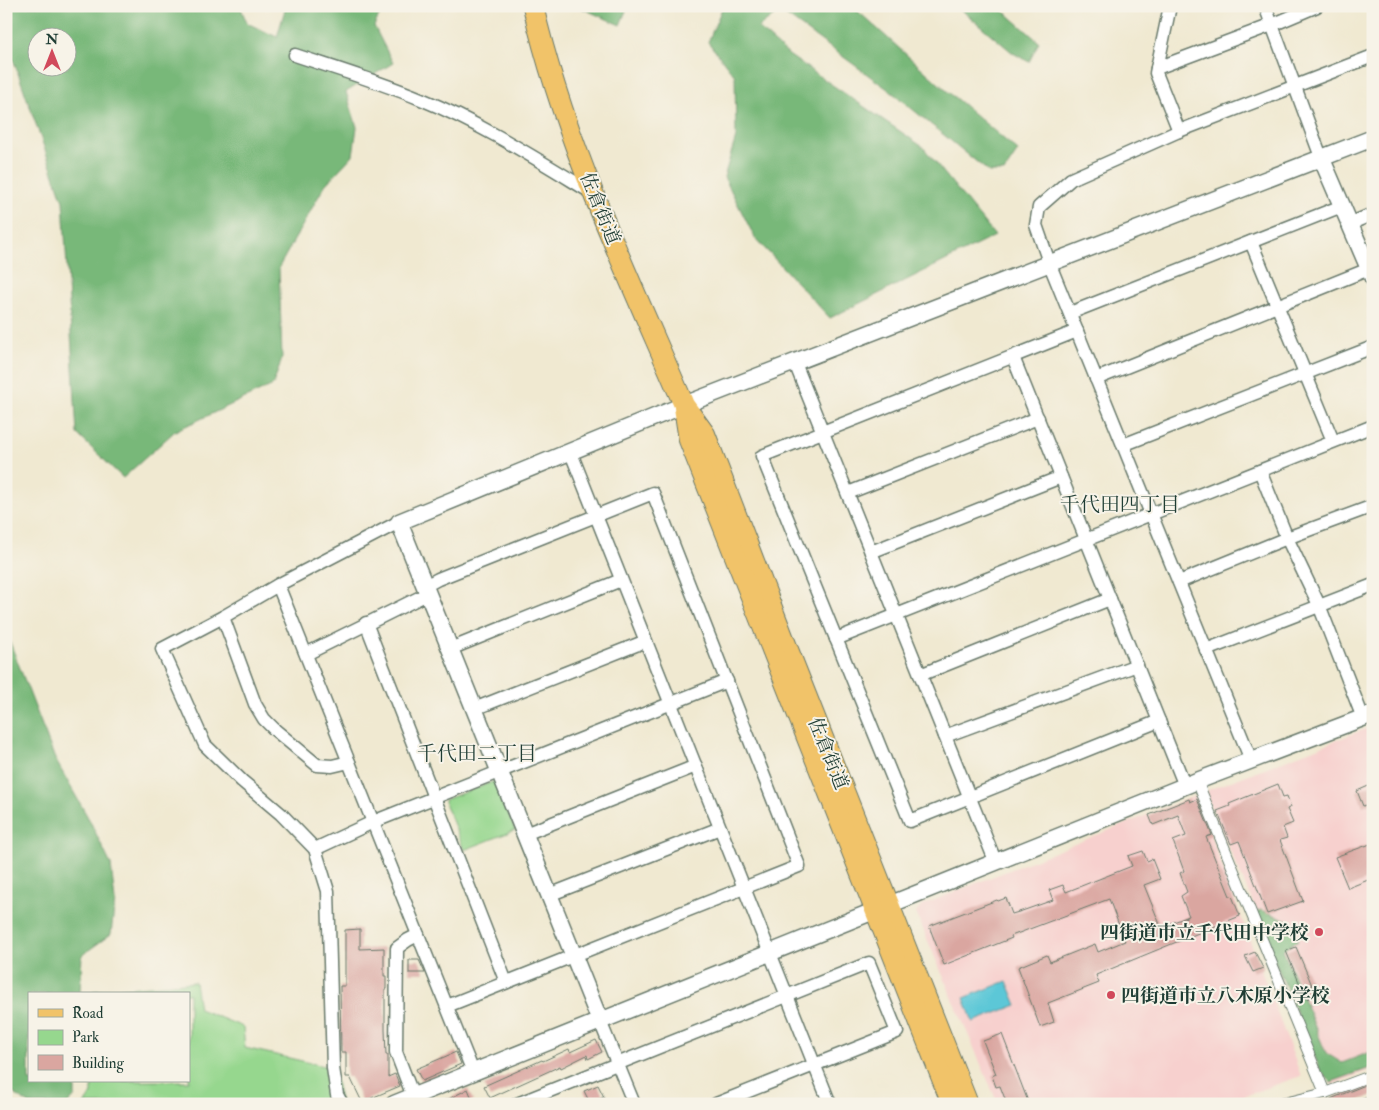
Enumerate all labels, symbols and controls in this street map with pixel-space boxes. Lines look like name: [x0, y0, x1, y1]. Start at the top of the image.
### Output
north arrow: [28, 28, 78, 78]
text: N: [45, 31, 59, 48]
street label: 佐倉街道: [575, 169, 625, 248]
district label: 千代田四丁目: [1060, 492, 1180, 517]
street label: 佐倉街道: [803, 714, 853, 793]
district label: 千代田二丁目: [417, 741, 537, 766]
place label: 四街道市立千代田中学校: [1100, 921, 1309, 945]
marker: 四街道市立千代田中学校: [1313, 926, 1325, 938]
place label: 四街道市立八木原小学校: [1121, 984, 1330, 1008]
marker: 四街道市立八木原小学校: [1105, 989, 1117, 1001]
legend: [28, 992, 190, 1082]
text: Road: [72, 1004, 104, 1023]
text: Park: [72, 1028, 99, 1047]
text: Building: [72, 1054, 124, 1073]

